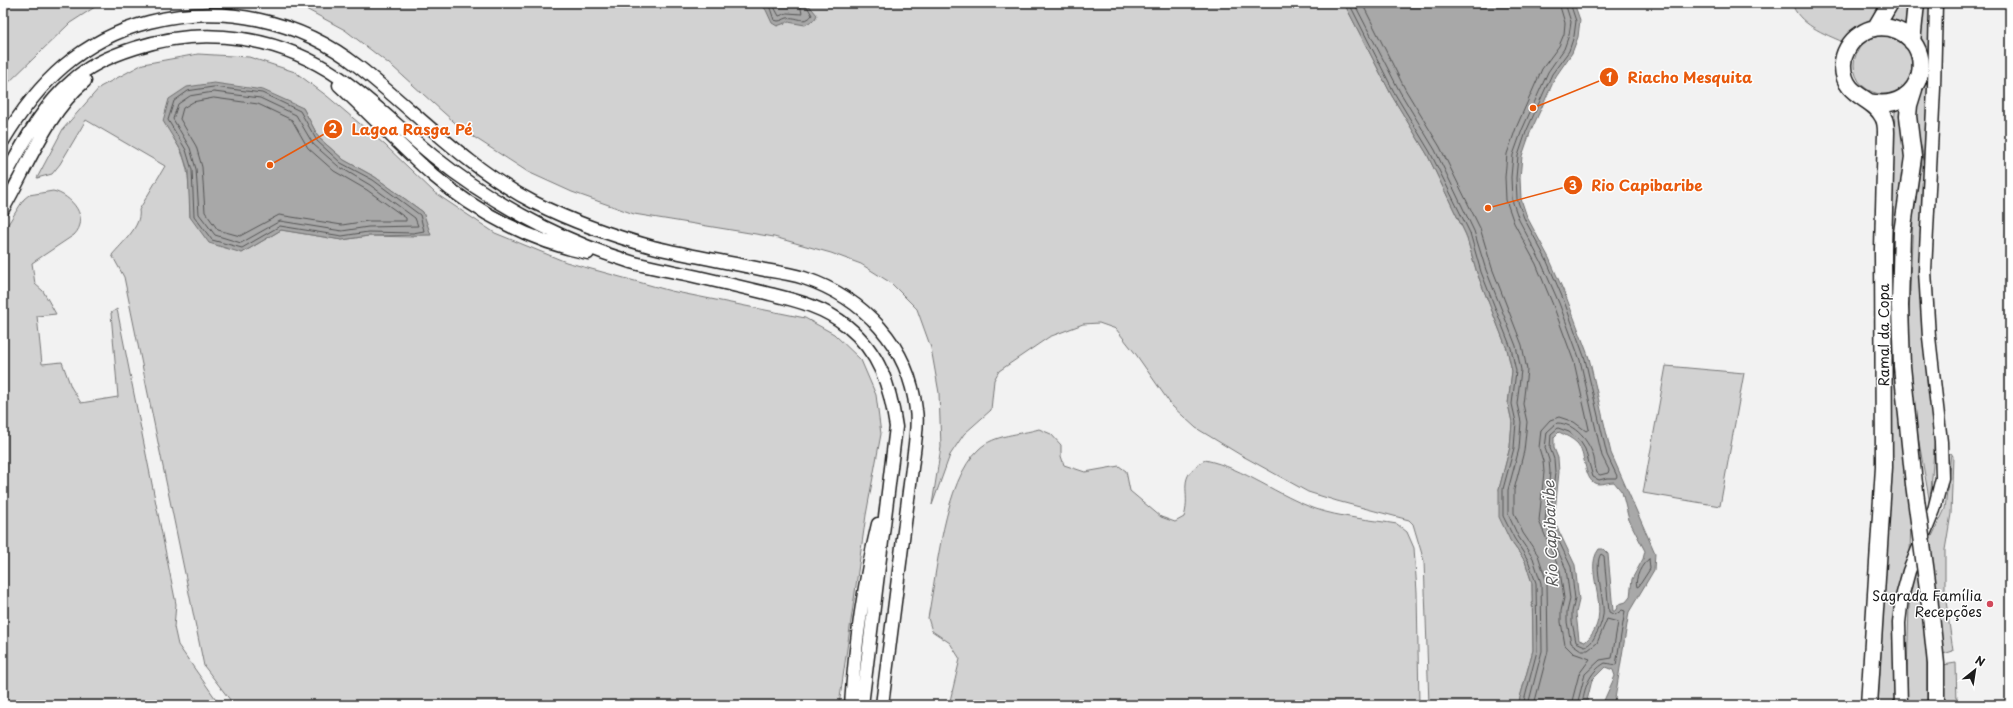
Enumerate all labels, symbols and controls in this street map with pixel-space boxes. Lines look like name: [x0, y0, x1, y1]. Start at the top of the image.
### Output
callout: Riacho Mesquita: [1599, 64, 1760, 91]
text: Riacho Mesquita: [1627, 65, 1753, 88]
text: 1: [1606, 68, 1612, 86]
callout: Lagoa Rasga Pé: [323, 116, 480, 143]
text: Lagoa Rasga Pé: [351, 117, 473, 140]
text: 2: [329, 119, 338, 137]
callout: Rio Capibaribe: [1563, 172, 1711, 199]
text: Rio Capibaribe: [1591, 173, 1703, 196]
text: 3: [1569, 176, 1577, 194]
street label: Ramal da Copa: [1873, 283, 1894, 387]
water label: Rio Capibaribe: [1536, 480, 1563, 588]
place label: Sagrada Família Recepções: [1872, 585, 1982, 622]
marker: Sagrada Família Recepções: [1985, 599, 1995, 609]
north arrow: [1955, 650, 1995, 690]
text: N: [1972, 651, 1989, 671]

